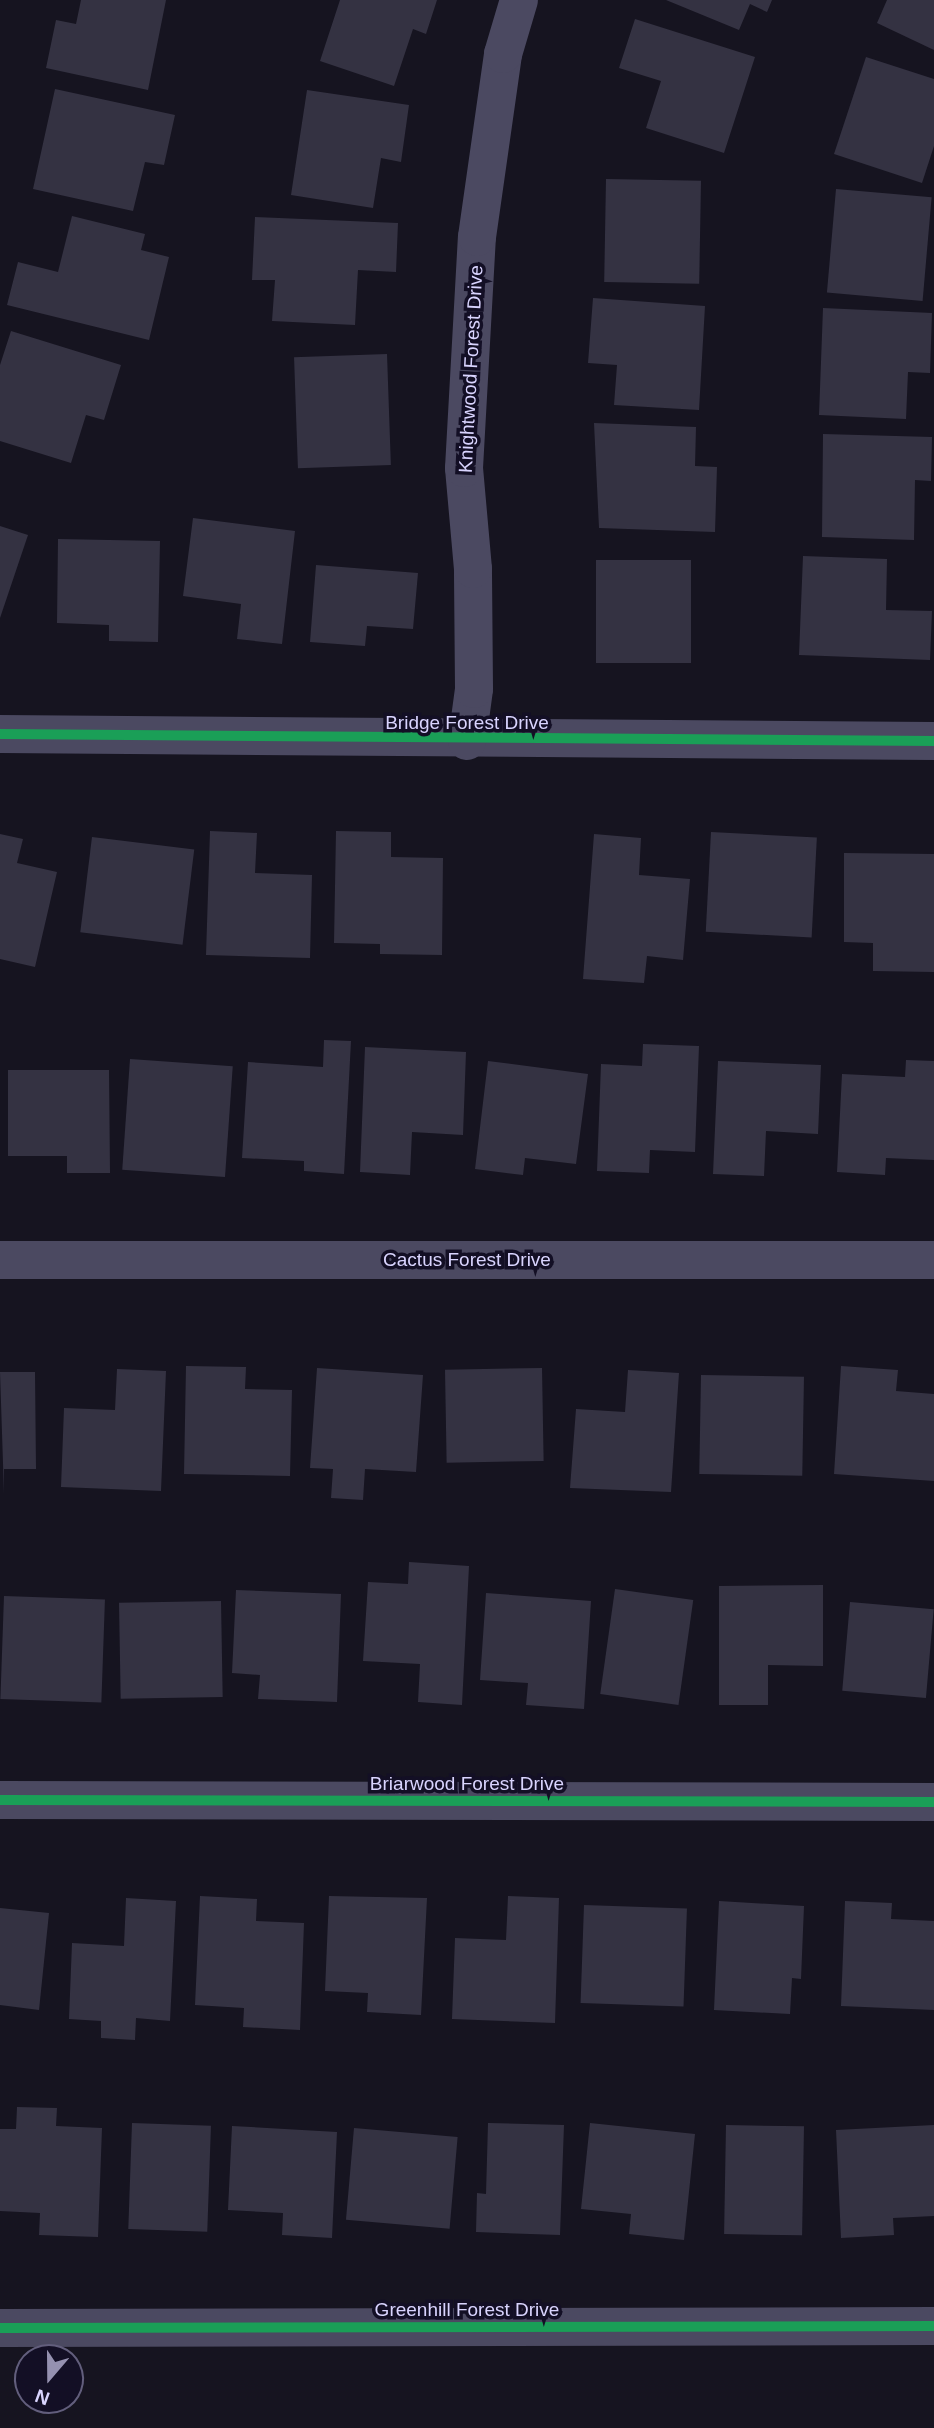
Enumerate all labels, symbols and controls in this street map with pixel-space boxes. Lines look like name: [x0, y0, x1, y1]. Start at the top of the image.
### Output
street label: Knightwood Forest Drive: [454, 265, 488, 473]
street label: Bridge Forest Drive: [385, 712, 549, 734]
street label: Cactus Forest Drive: [383, 1249, 551, 1271]
street label: Briarwood Forest Drive: [370, 1773, 564, 1795]
street label: Greenhill Forest Drive: [375, 2299, 559, 2321]
north arrow: [14, 2344, 84, 2414]
text: N: [32, 2385, 52, 2410]

